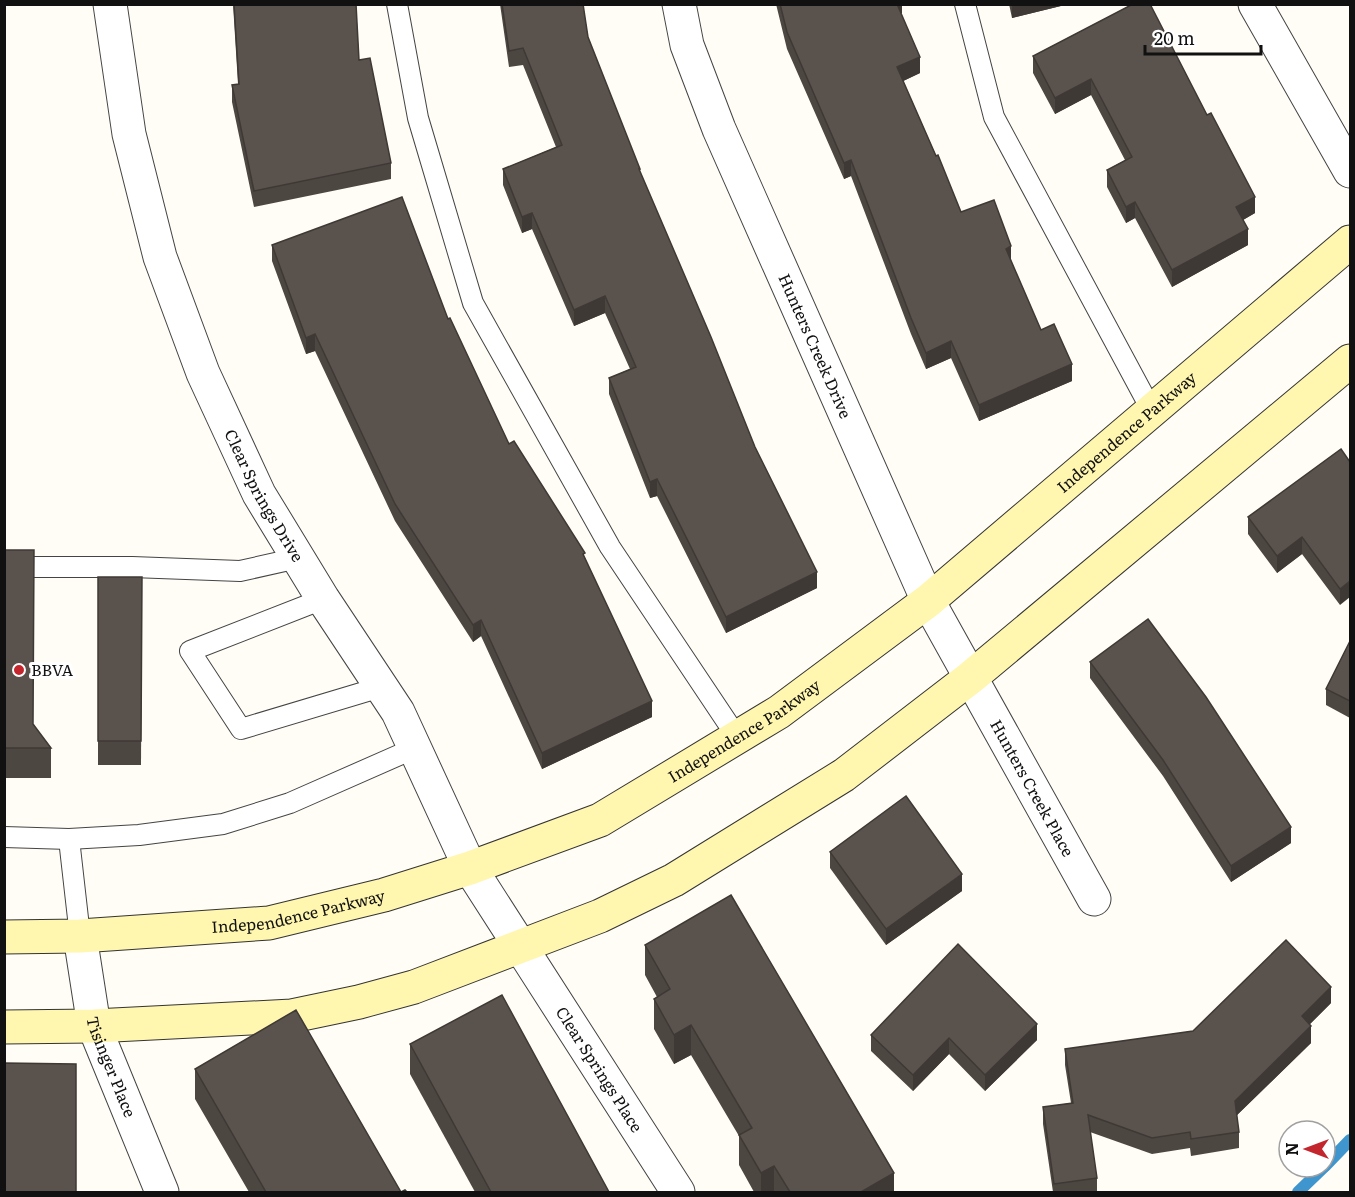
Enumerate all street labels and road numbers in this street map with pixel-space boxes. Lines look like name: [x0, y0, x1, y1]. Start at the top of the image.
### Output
street label: Hunters Creek Drive: [773, 269, 859, 422]
street label: Independence Parkway: [1051, 365, 1201, 498]
street label: Clear Springs Drive: [220, 425, 310, 566]
street label: Independence Parkway: [663, 672, 825, 787]
street label: Hunters Creek Place: [985, 715, 1081, 861]
street label: Independence Parkway: [211, 882, 388, 938]
street label: Clear Springs Place: [551, 1001, 650, 1137]
street label: Tisinger Place: [82, 1014, 143, 1121]

